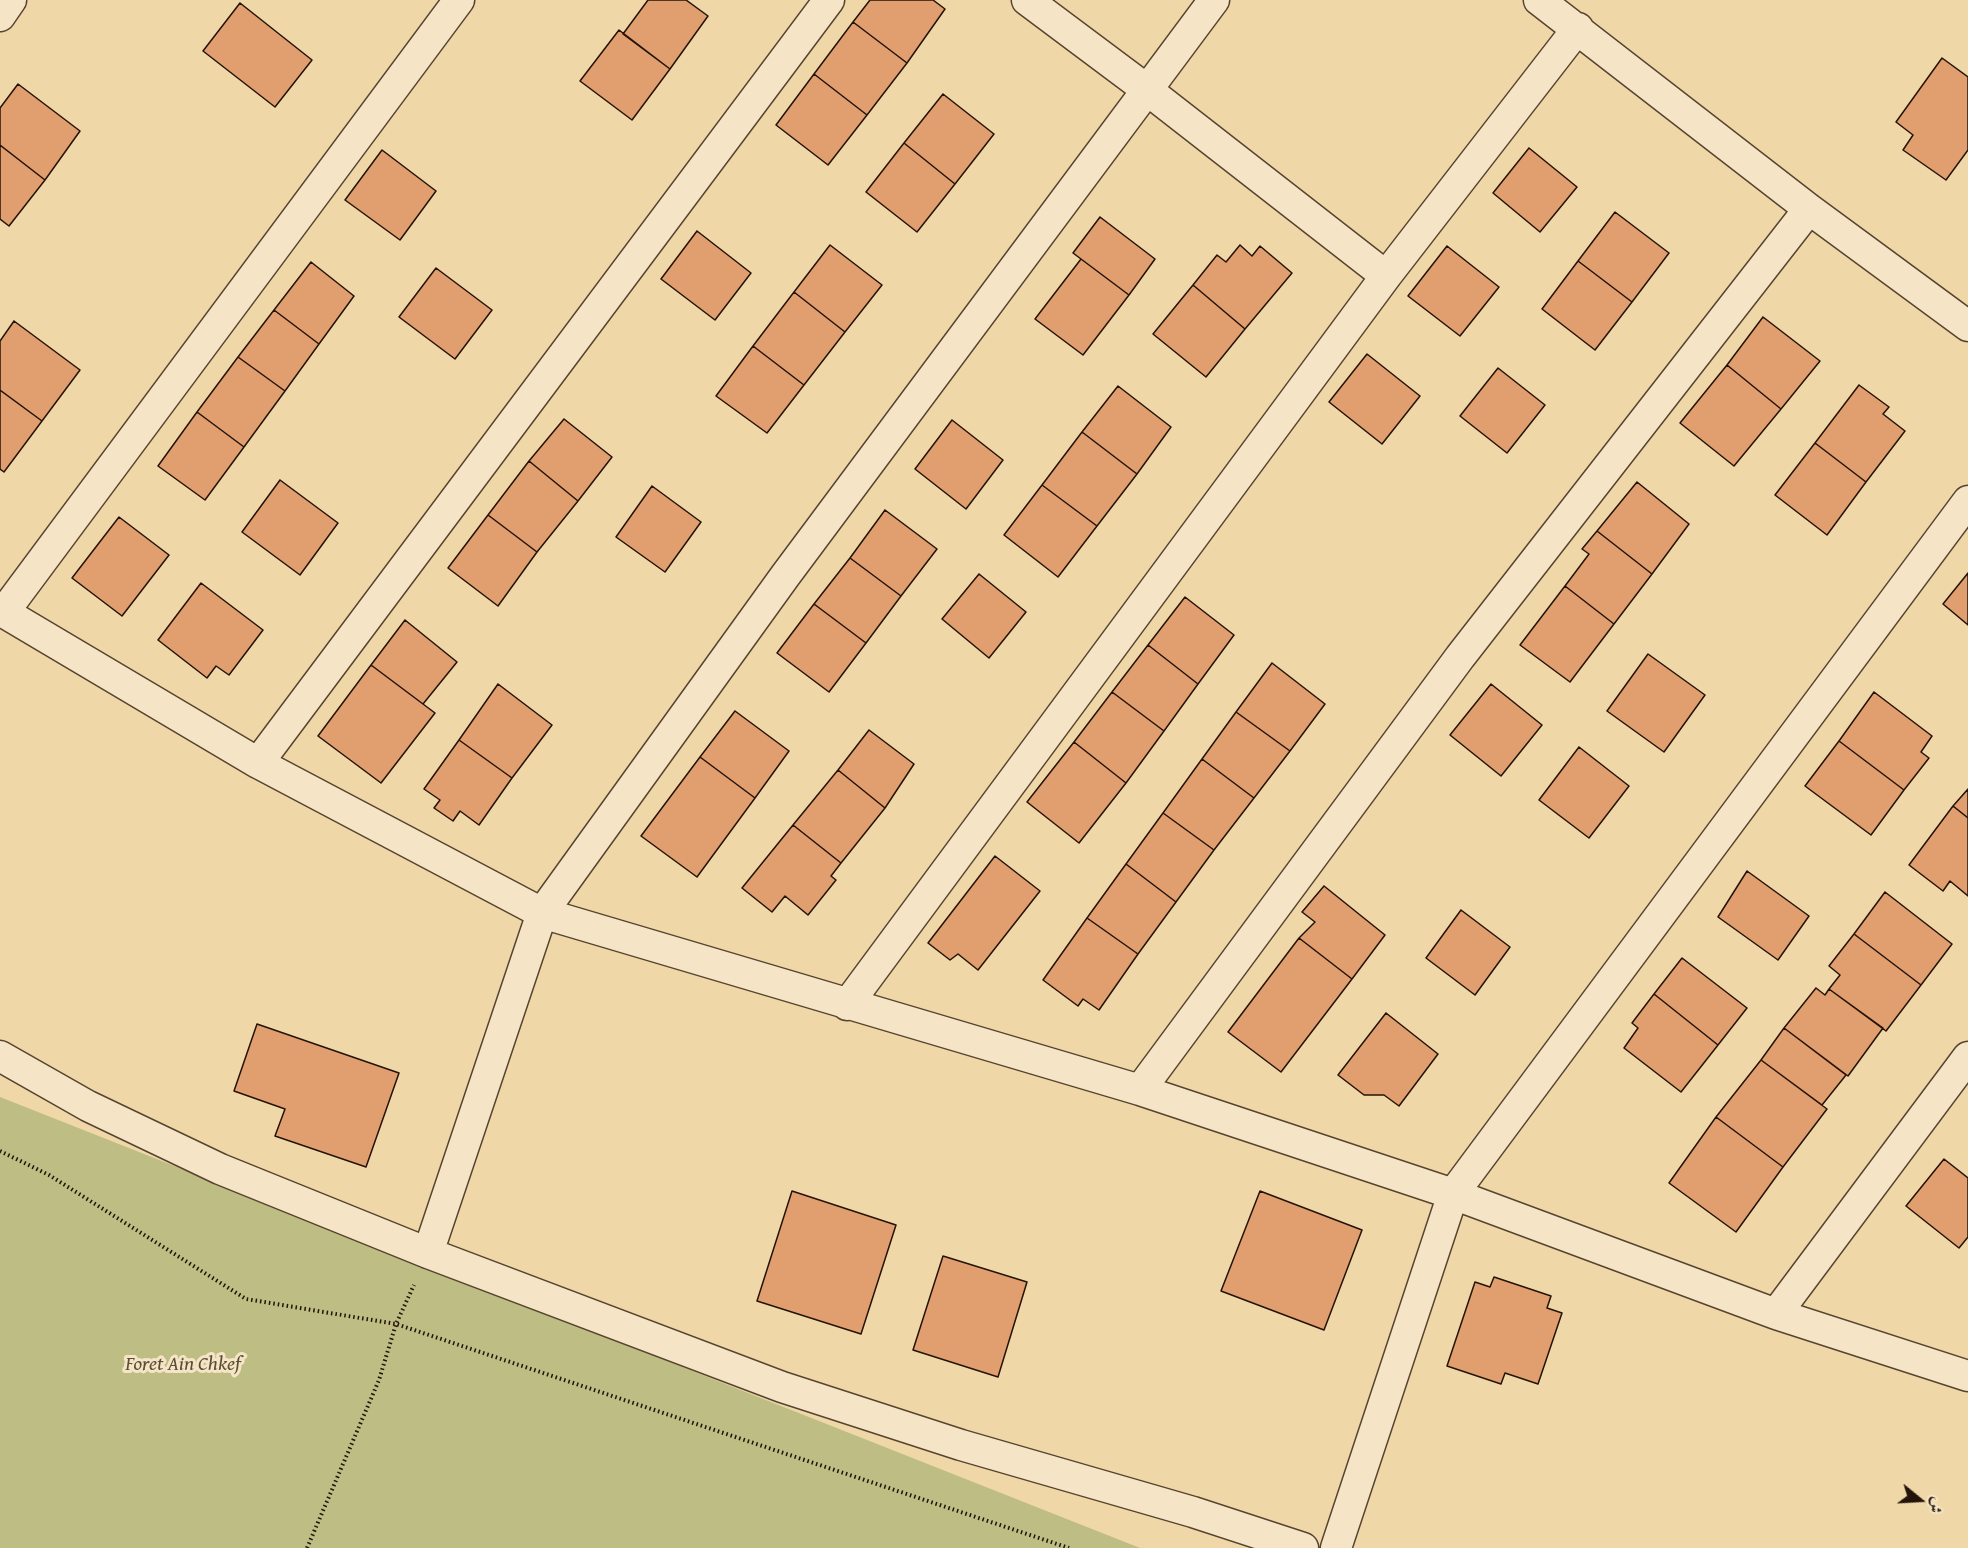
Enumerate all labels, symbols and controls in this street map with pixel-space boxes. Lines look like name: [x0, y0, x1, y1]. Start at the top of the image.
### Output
park label: Foret Ain Chkef: [125, 1353, 241, 1377]
north arrow: [1890, 1470, 1950, 1530]
text: ش: [1923, 1494, 1951, 1517]

